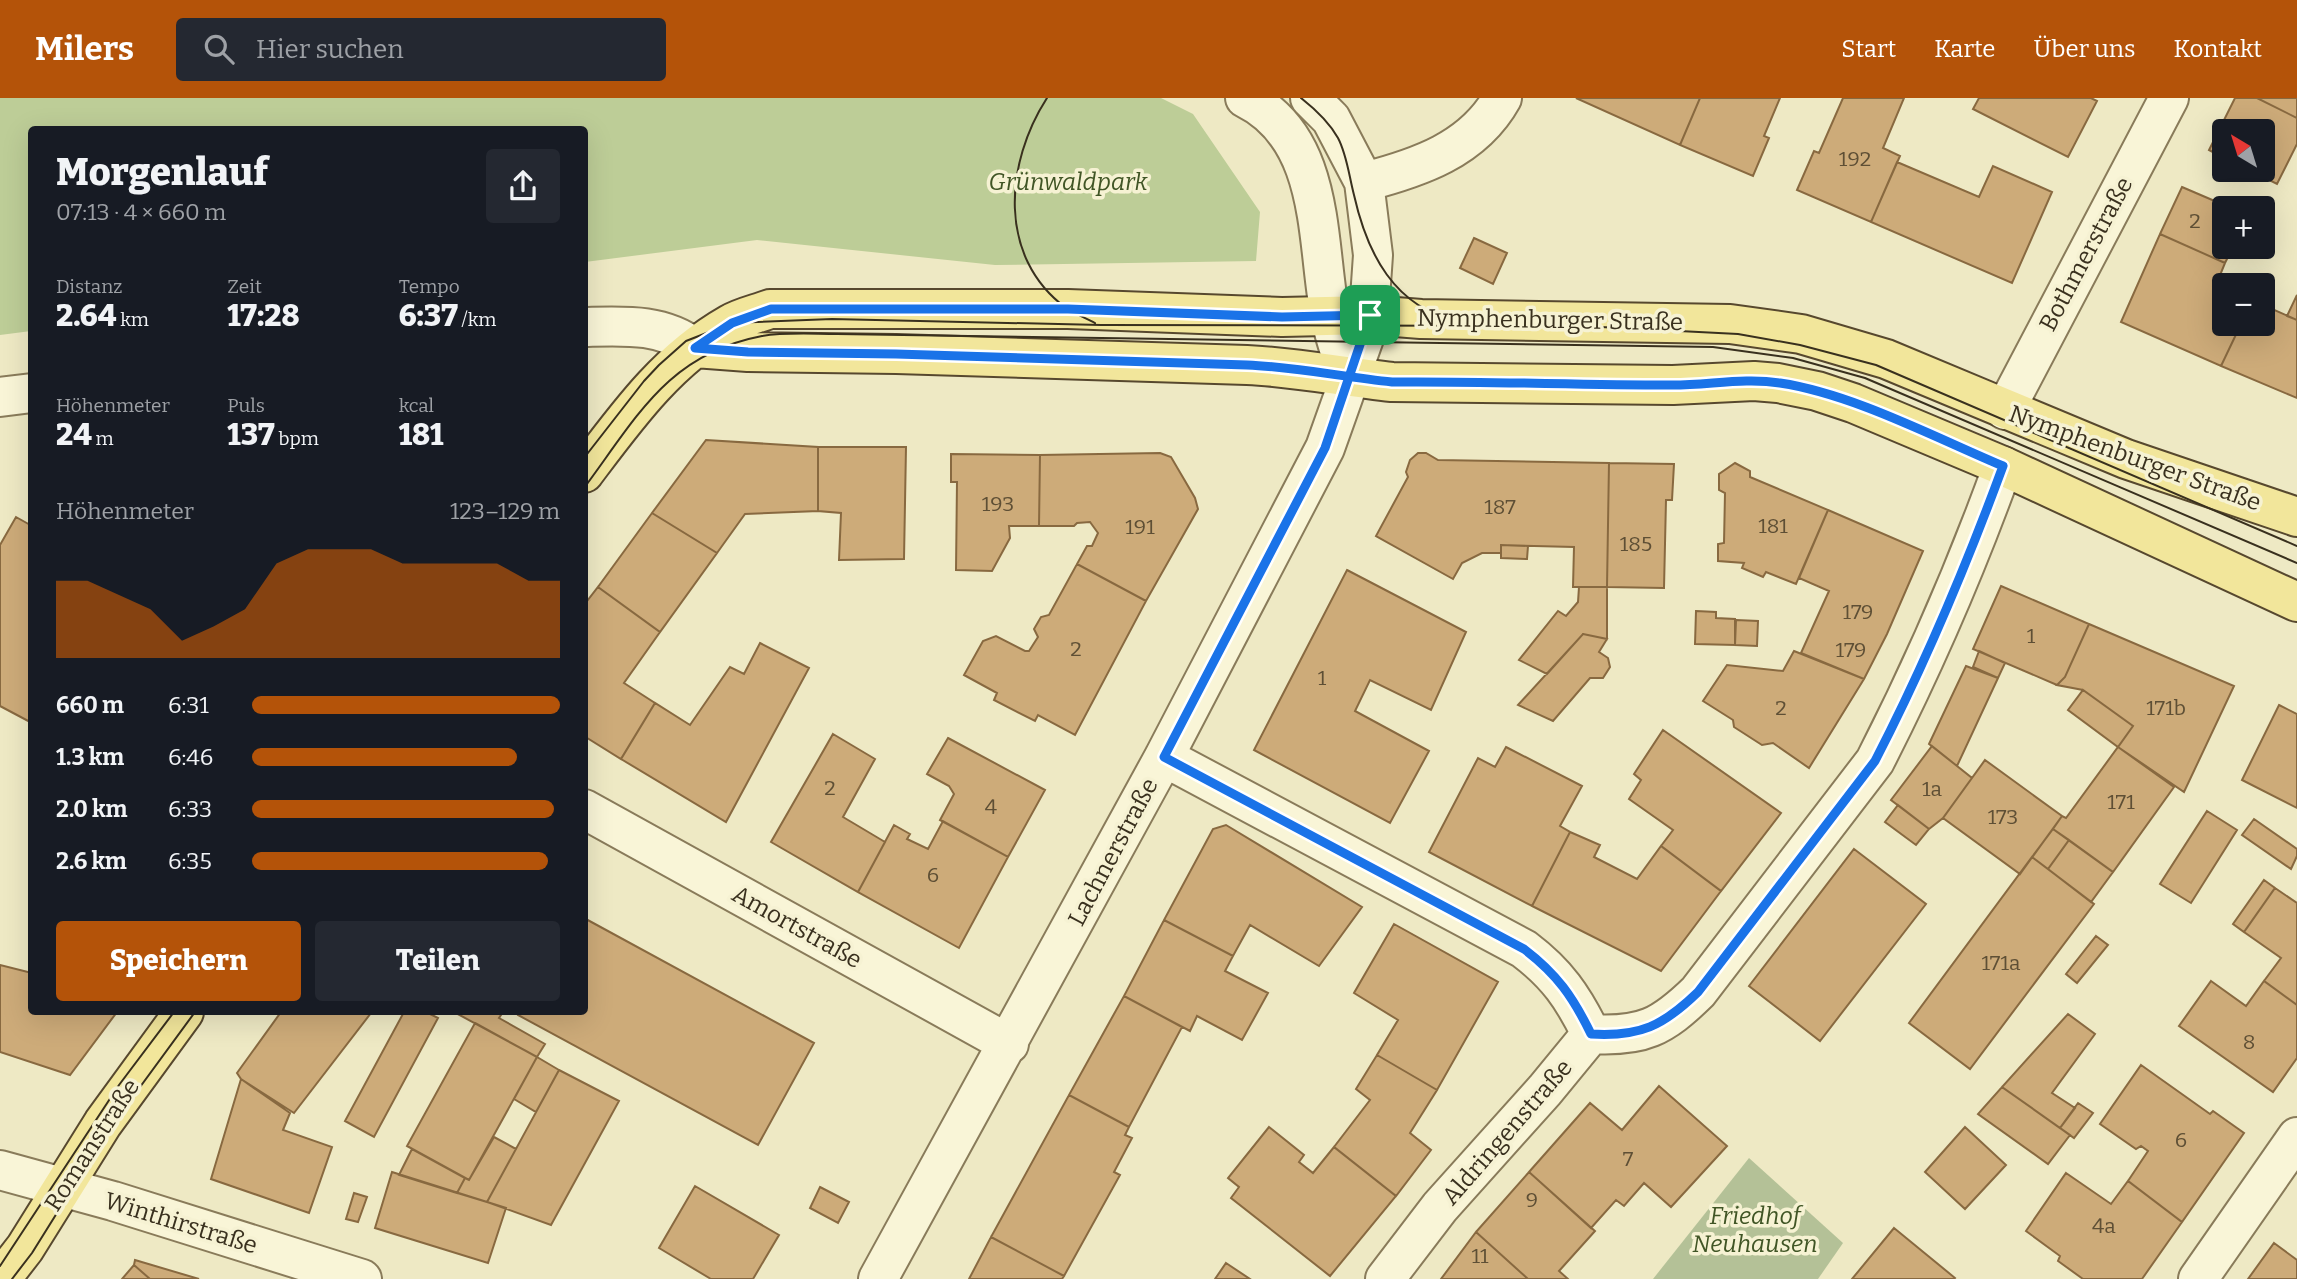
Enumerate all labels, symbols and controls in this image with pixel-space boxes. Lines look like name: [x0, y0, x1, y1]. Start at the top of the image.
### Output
search box: [176, 18, 666, 81]
text: Milers: [35, 29, 134, 69]
icon: search: [200, 30, 238, 68]
text: Hier suchen: [256, 34, 404, 65]
text: Start: [1841, 35, 1896, 63]
text: Karte: [1934, 35, 1996, 63]
text: Über uns: [2034, 35, 2136, 63]
text: Kontakt: [2174, 35, 2262, 63]
north arrow: [2212, 119, 2275, 182]
map controls: [2212, 119, 2275, 336]
house number: 192: [1839, 146, 1871, 172]
text: Morgenlauf: [56, 149, 268, 195]
button: share: [486, 149, 560, 223]
park label: Grünwaldpark: [988, 168, 1149, 196]
street label: Bothmerstraße: [2034, 172, 2138, 336]
button: +: [2212, 196, 2275, 259]
text: 07:13 · 4 × 660 m: [56, 198, 226, 226]
house number: 2: [2189, 208, 2201, 234]
button: −: [2212, 273, 2275, 336]
text: Distanz: [56, 275, 122, 298]
text: Zeit: [227, 275, 262, 298]
text: Tempo: [399, 275, 460, 298]
pin: [1340, 285, 1400, 345]
icon: arrive: [1351, 296, 1389, 334]
text: 2.64: [56, 298, 116, 334]
text: 17:28: [227, 298, 300, 334]
text: 6:37: [399, 298, 458, 334]
street label: Nymphenburger Straße: [1417, 304, 1683, 336]
text: km: [116, 308, 149, 331]
text: /km: [458, 308, 496, 331]
text: Höhenmeter: [56, 394, 170, 417]
text: Puls: [227, 394, 265, 417]
text: kcal: [399, 394, 434, 417]
street label: Nymphenburger Straße: [2005, 399, 2265, 517]
text: 24: [56, 417, 92, 453]
text: 137: [227, 417, 275, 453]
text: 181: [399, 417, 443, 453]
text: m: [92, 427, 114, 450]
text: bpm: [275, 427, 319, 450]
house number: 193: [982, 491, 1014, 517]
house number: 187: [1484, 494, 1516, 520]
text: Höhenmeter: [56, 497, 194, 525]
text: 123–129 m: [450, 497, 560, 525]
house number: 181: [1758, 513, 1788, 539]
house number: 191: [1125, 514, 1155, 540]
house number: 185: [1620, 531, 1652, 557]
house number: 179: [1843, 599, 1873, 625]
house number: 1: [2027, 623, 2036, 649]
house number: 2: [1070, 636, 1082, 662]
house number: 179: [1836, 637, 1866, 663]
house number: 1: [1318, 665, 1327, 691]
text: 660 m: [56, 691, 124, 719]
text: 6:31: [168, 691, 209, 719]
house number: 2: [1775, 695, 1787, 721]
house number: 171b: [2146, 695, 2186, 721]
text: 1.3 km: [56, 743, 124, 771]
text: 6:46: [168, 743, 213, 771]
street label: Lachnerstraße: [1062, 773, 1164, 931]
house number: 2: [824, 775, 836, 801]
house number: 1a: [1922, 776, 1943, 802]
house number: 171: [2107, 789, 2135, 815]
house number: 4: [985, 794, 997, 820]
text: 2.0 km: [56, 795, 127, 823]
text: 6:33: [168, 795, 212, 823]
house number: 173: [1988, 804, 2018, 830]
text: 2.6 km: [56, 847, 127, 875]
text: 6:35: [168, 847, 212, 875]
house number: 6: [927, 862, 939, 888]
street label: Amortstraße: [727, 880, 867, 974]
button: Speichern: [56, 921, 301, 1001]
button: Teilen: [315, 921, 560, 1001]
house number: 171a: [1981, 950, 2021, 976]
house number: 8: [2243, 1029, 2255, 1055]
street label: Aldringenstraße: [1436, 1054, 1578, 1210]
street label: Romanstraße: [39, 1074, 145, 1216]
house number: 6: [2175, 1127, 2187, 1153]
house number: 7: [1623, 1146, 1634, 1172]
street label: Winthirstraße: [101, 1186, 261, 1260]
house number: 9: [1526, 1187, 1538, 1213]
park label: Friedhof Neuhausen: [1692, 1202, 1818, 1258]
house number: 4a: [2092, 1213, 2116, 1239]
house number: 11: [1471, 1243, 1489, 1269]

